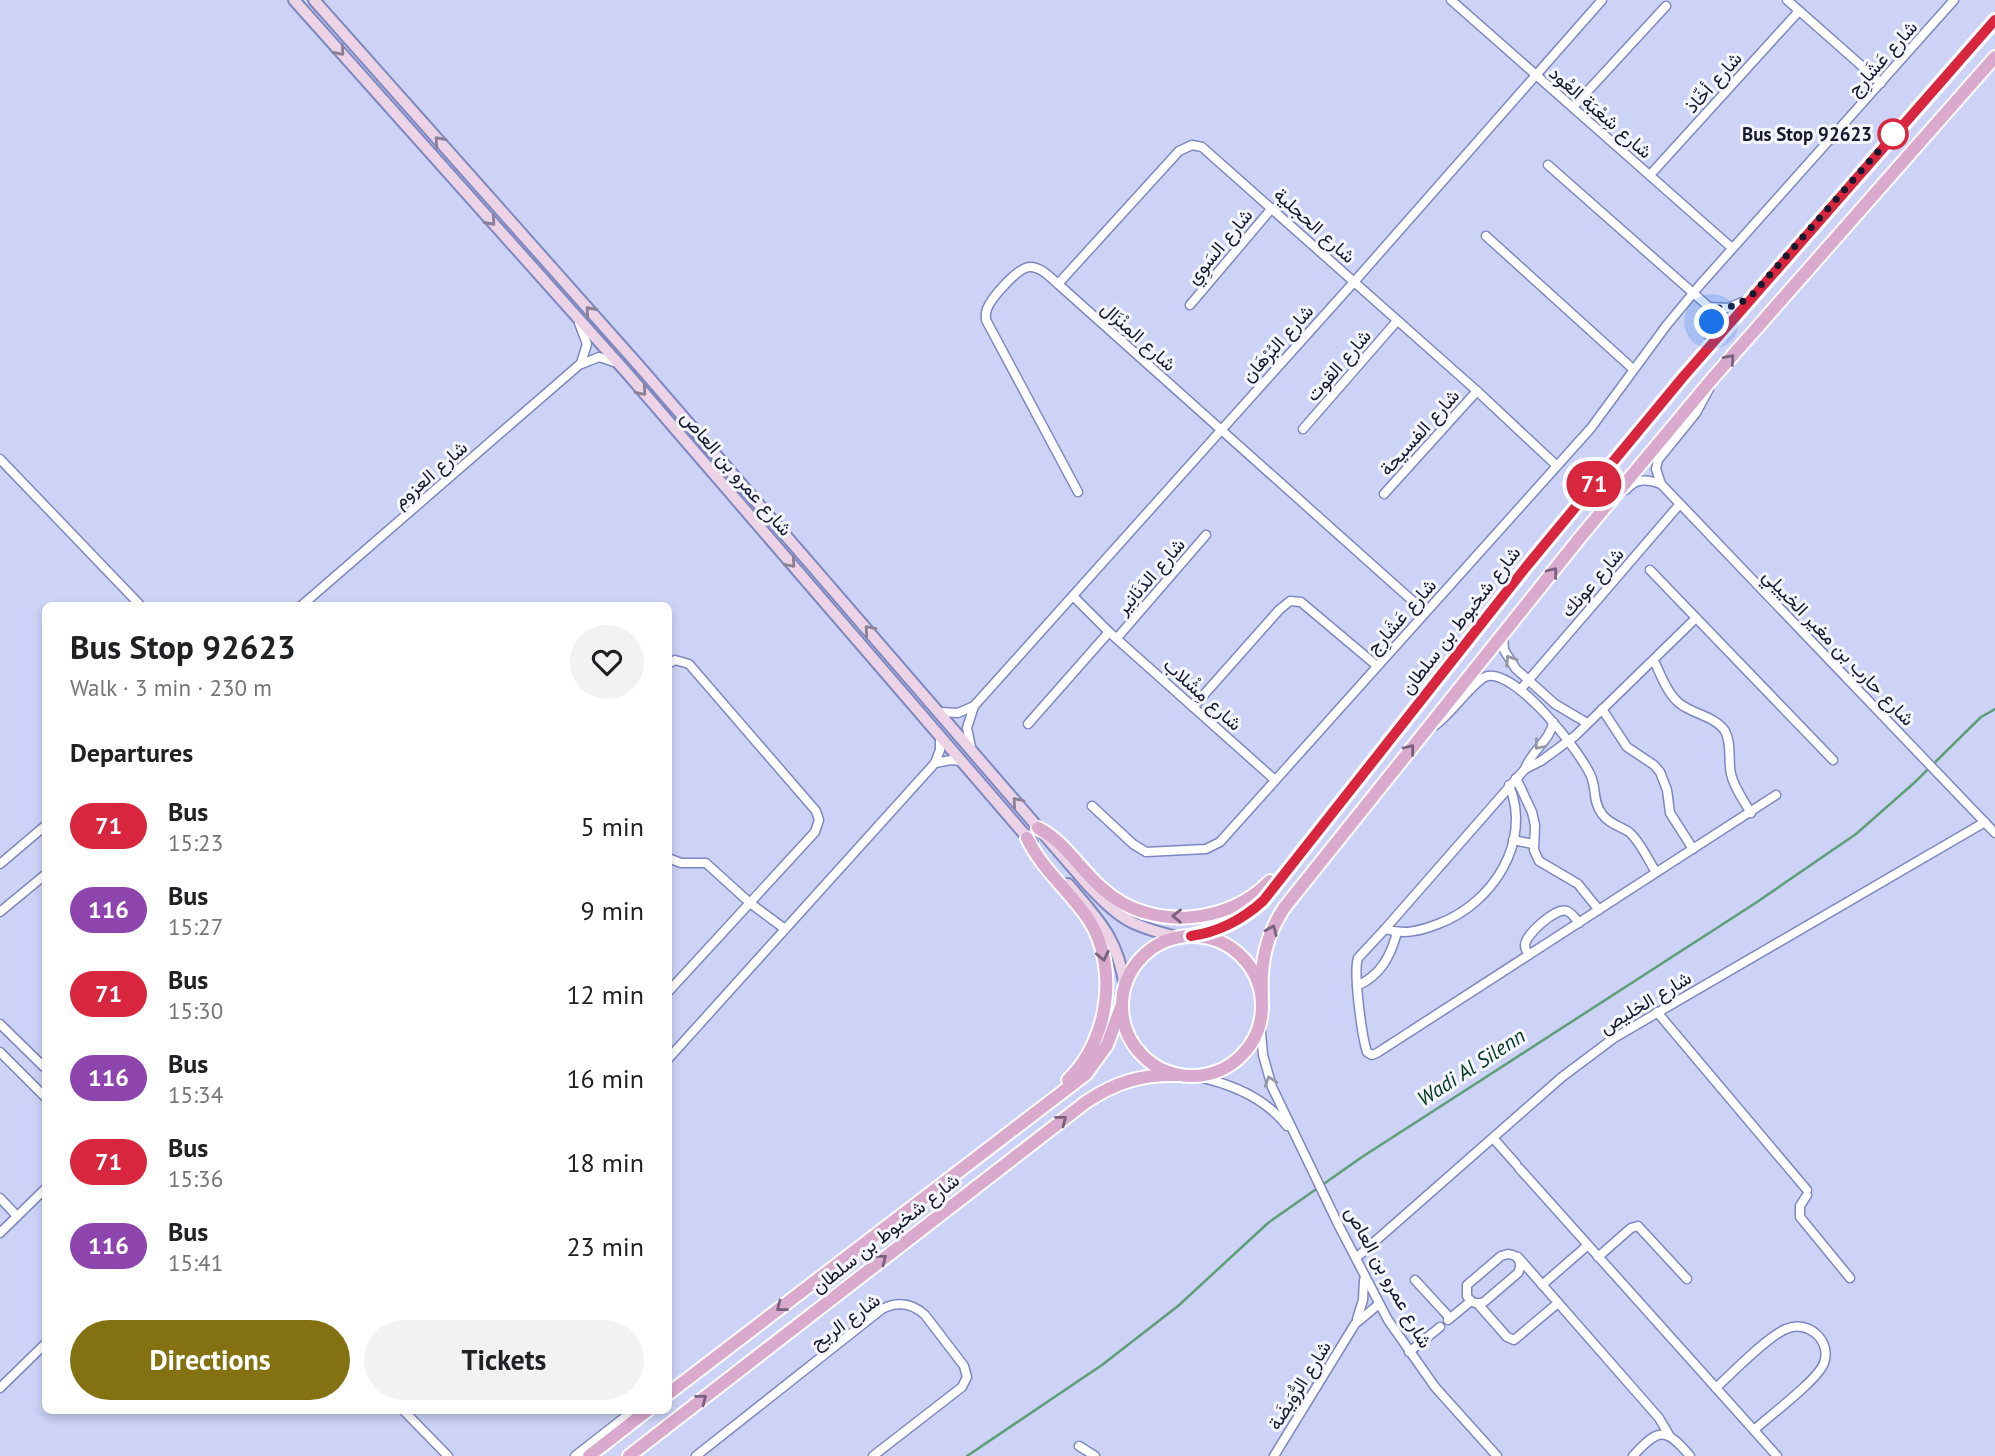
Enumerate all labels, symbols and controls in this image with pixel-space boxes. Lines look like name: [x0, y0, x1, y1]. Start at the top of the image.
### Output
street label: شارع عَشَارِج: [1842, 15, 1925, 103]
one-way arrow: [331, 43, 344, 56]
street label: شارع أخّاذ: [1679, 46, 1748, 118]
street label: شارع شِعْبَة العُود: [1544, 61, 1658, 164]
marker: Bus Stop 92623: [1878, 119, 1908, 149]
place label: Bus Stop 92623: [1742, 122, 1872, 146]
one-way arrow: [435, 136, 447, 149]
street label: شارع الحجلية: [1268, 182, 1361, 269]
street label: شارع السَوِي: [1181, 203, 1261, 291]
one-way arrow: [483, 213, 495, 226]
street label: شارع المِنْزَال: [1096, 296, 1182, 377]
street label: شارع البُرْهَان: [1236, 299, 1319, 388]
your location: [1694, 304, 1729, 339]
one-way arrow: [586, 306, 598, 319]
street label: شارع القوت: [1300, 324, 1377, 407]
one-way arrow: [1722, 355, 1734, 368]
one-way arrow: [634, 382, 646, 395]
street label: شارع الفسيحة: [1374, 384, 1465, 481]
street label: شارع عمرو بن العاص: [675, 405, 798, 541]
street label: شارع العزوم: [388, 435, 473, 514]
line badge: 71: [1562, 461, 1626, 507]
text: 71: [1580, 468, 1608, 499]
street label: شارع الدَنَانِير: [1109, 533, 1191, 621]
street label: شارع شخبوط بن سلطان: [1395, 541, 1526, 699]
street label: شارع عونك: [1555, 542, 1629, 622]
one-way arrow: [783, 555, 795, 568]
street label: شارع حارب بن مغير الخييلي: [1755, 564, 1920, 733]
one-way arrow: [1544, 567, 1557, 579]
street label: شارع عَشَارِج: [1361, 573, 1444, 661]
text: Bus Stop 92623: [70, 625, 296, 668]
button: heart: [570, 625, 644, 699]
one-way arrow: [865, 625, 877, 638]
street label: شارع مِشْلاب: [1158, 652, 1247, 736]
one-way arrow: [1506, 655, 1519, 668]
text: Walk · 3 min · 230 m: [70, 673, 272, 702]
text: Departures: [70, 736, 193, 769]
one-way arrow: [1535, 737, 1547, 750]
one-way arrow: [1402, 745, 1415, 757]
text: Bus: [168, 795, 208, 828]
one-way arrow: [1013, 798, 1025, 811]
text: 71: [95, 810, 122, 841]
text: 5 min: [581, 810, 644, 843]
text: 15:23: [168, 828, 223, 857]
text: Bus: [168, 879, 208, 912]
text: 116: [88, 894, 129, 925]
text: 9 min: [581, 894, 644, 927]
one-way arrow: [1172, 909, 1183, 924]
text: 15:27: [168, 912, 223, 941]
one-way arrow: [1264, 924, 1278, 937]
one-way arrow: [1094, 950, 1109, 962]
text: Bus: [168, 963, 208, 996]
street label: شارع الخليص: [1595, 965, 1696, 1040]
text: 71: [95, 978, 122, 1009]
text: 12 min: [566, 978, 644, 1011]
text: 15:30: [168, 996, 223, 1025]
water label: Wadi Al Silenn: [1412, 1022, 1530, 1112]
text: Bus: [168, 1047, 208, 1080]
text: 116: [88, 1062, 129, 1093]
text: 16 min: [566, 1062, 644, 1095]
one-way arrow: [1264, 1075, 1278, 1087]
text: 15:34: [168, 1080, 223, 1109]
one-way arrow: [1054, 1116, 1067, 1129]
text: Bus: [168, 1131, 208, 1164]
text: 71: [95, 1146, 122, 1177]
text: 18 min: [566, 1146, 644, 1179]
text: 15:36: [168, 1164, 223, 1193]
street label: شارع شخبوط بن سلطان: [806, 1168, 965, 1299]
street label: شارع عمرو بن العاص: [1339, 1202, 1438, 1353]
text: Bus: [168, 1215, 208, 1248]
text: 116: [88, 1230, 129, 1261]
text: 23 min: [566, 1230, 644, 1263]
text: 15:41: [168, 1248, 223, 1277]
one-way arrow: [874, 1255, 887, 1268]
street label: شارع الريح: [805, 1288, 886, 1356]
one-way arrow: [776, 1299, 789, 1312]
button: Directions: [70, 1320, 350, 1400]
button: Tickets: [364, 1320, 644, 1400]
street label: شارع الرُّوَيضَة: [1262, 1336, 1337, 1435]
one-way arrow: [694, 1395, 707, 1407]

